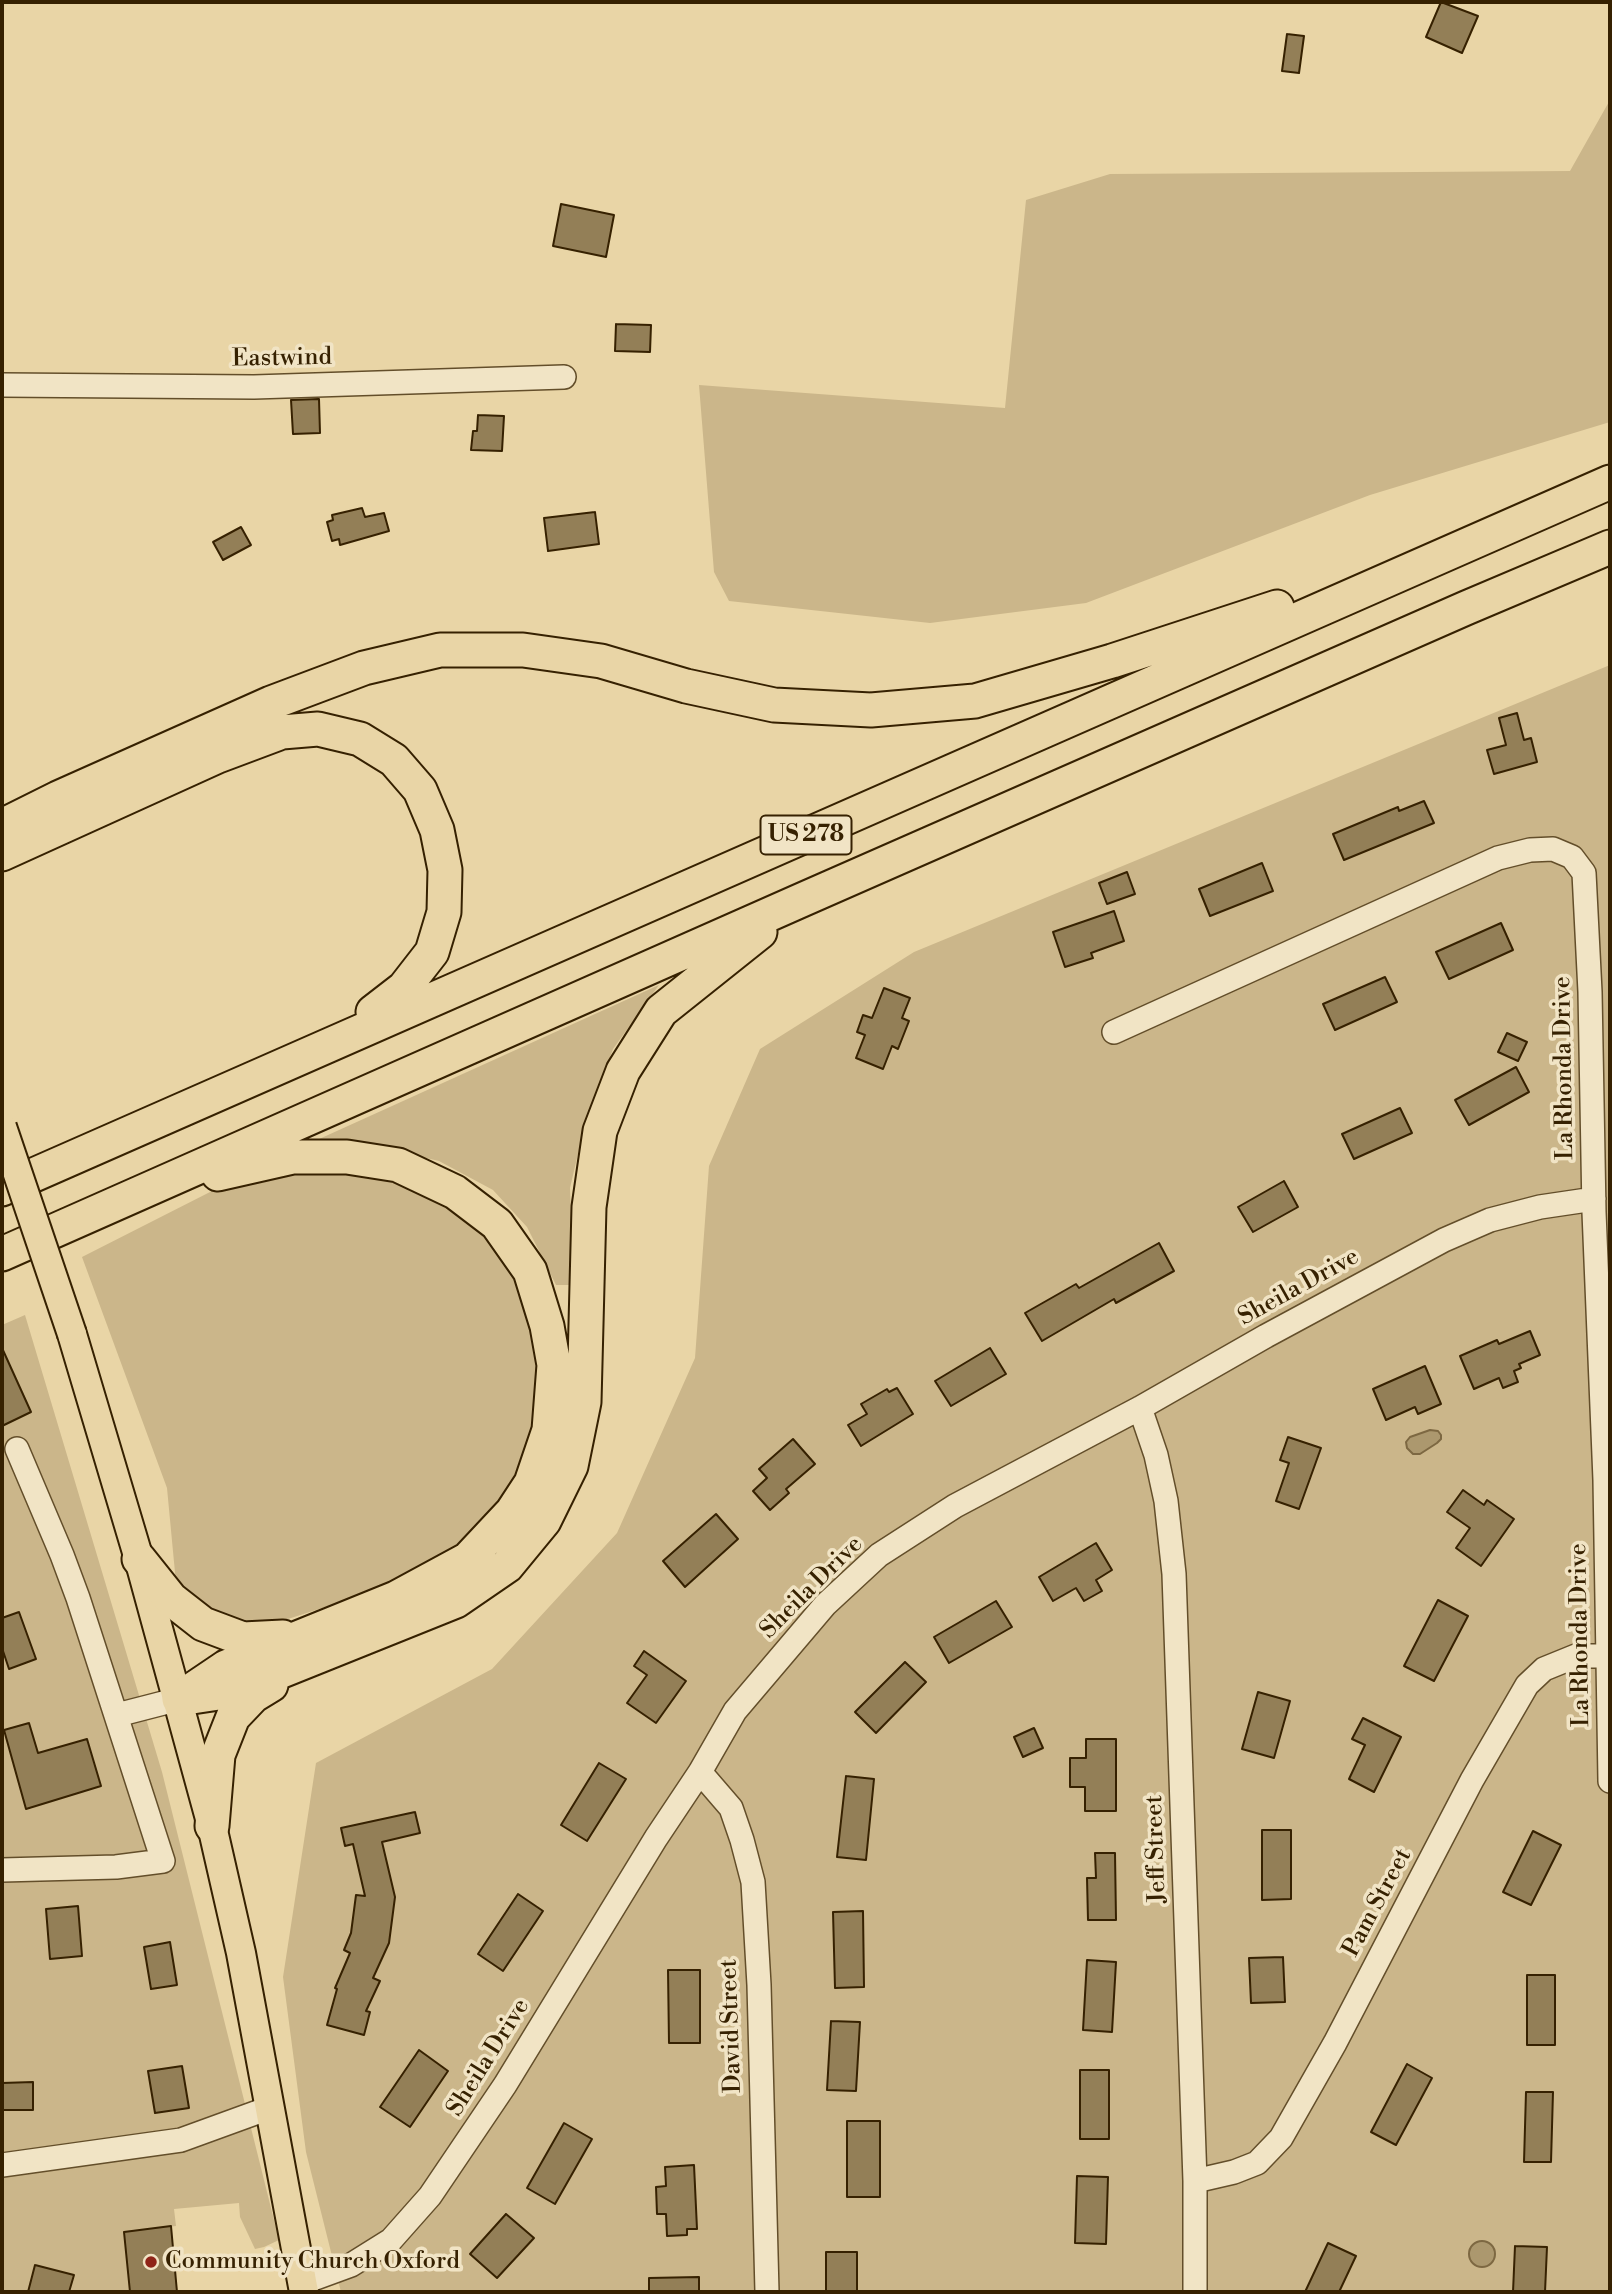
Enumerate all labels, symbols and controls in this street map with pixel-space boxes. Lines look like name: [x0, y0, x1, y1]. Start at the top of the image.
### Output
street label: Eastwind: [232, 344, 332, 374]
road number: US 278: [760, 816, 852, 855]
street label: La Rhonda Drive: [1549, 976, 1581, 1160]
street label: Sheila Drive: [1234, 1243, 1364, 1333]
street label: Sheila Drive: [755, 1531, 869, 1645]
street label: La Rhonda Drive: [1565, 1543, 1597, 1727]
street label: Jeff Street: [1141, 1795, 1173, 1903]
street label: Pam Street: [1337, 1844, 1419, 1962]
street label: David Street: [715, 1958, 749, 2094]
street label: Sheila Drive: [441, 1994, 537, 2122]
place label: Community Church Oxford: [165, 2248, 460, 2276]
marker: Community Church Oxford: [143, 2254, 159, 2270]

